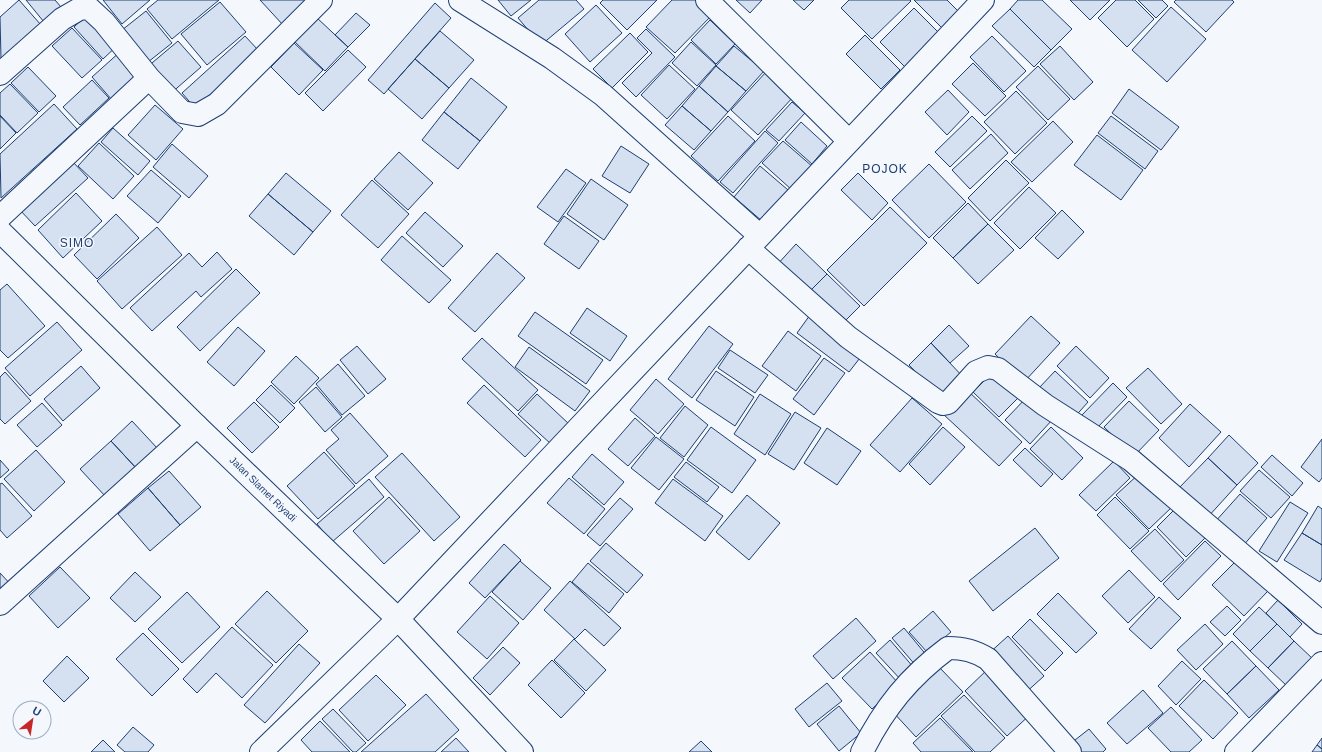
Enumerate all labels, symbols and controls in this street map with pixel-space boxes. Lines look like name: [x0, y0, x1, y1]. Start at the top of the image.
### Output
district label: POJOK: [862, 162, 908, 176]
district label: SIMO: [60, 236, 94, 250]
street label: Jalan Slamet Riyadi: [227, 454, 299, 524]
north arrow: [12, 700, 52, 740]
text: U: [31, 704, 43, 719]

